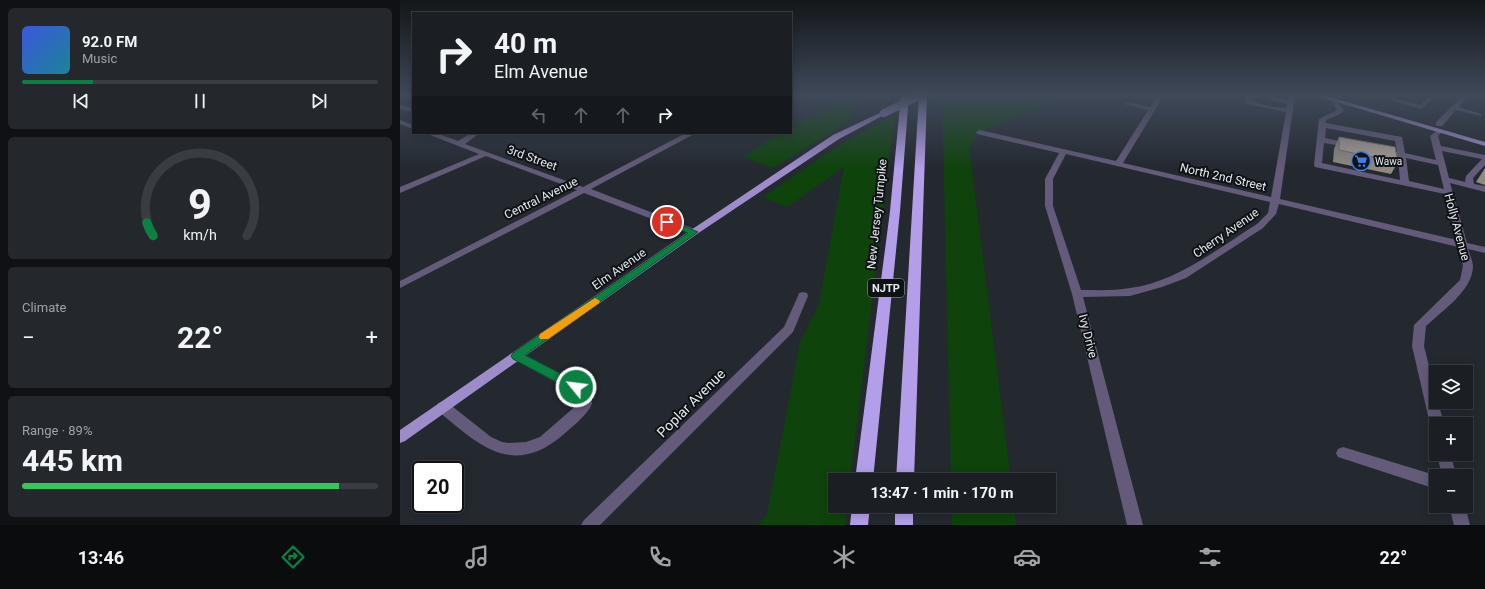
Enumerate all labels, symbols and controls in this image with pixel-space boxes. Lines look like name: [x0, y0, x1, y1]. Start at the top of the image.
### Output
text: 40 m: [494, 27, 557, 60]
icon: right: [428, 28, 480, 80]
text: 92.0 FM: [82, 33, 137, 51]
text: Music: [82, 51, 117, 66]
text: Elm Avenue: [494, 61, 588, 82]
icon: previous: [70, 90, 92, 112]
icon: pause: [189, 90, 211, 112]
icon: next: [308, 90, 330, 112]
icon: left: [528, 104, 550, 126]
icon: ahead: [570, 104, 592, 126]
icon: ahead: [612, 104, 634, 126]
icon: right: [654, 104, 676, 126]
street label: 3rd Street: [505, 143, 559, 174]
supermarket icon: Wawa: [1350, 150, 1372, 172]
place label: Wawa: [1375, 156, 1402, 167]
street label: New Jersey Turnpike: [864, 158, 890, 270]
street label: North 2nd Street: [1179, 160, 1268, 194]
street label: Central Avenue: [502, 174, 580, 222]
text: 9: [188, 180, 212, 229]
street label: Holly Avenue: [1441, 192, 1473, 262]
pin: [650, 205, 684, 239]
street label: Cherry Avenue: [1190, 205, 1262, 261]
icon: arrive: [656, 211, 678, 233]
text: km/h: [183, 226, 217, 242]
street label: Elm Avenue: [589, 245, 649, 293]
road number: NJTP: [868, 279, 904, 297]
text: Climate: [22, 300, 66, 315]
street label: Ivy Drive: [1076, 313, 1100, 359]
text: 22°: [177, 320, 223, 355]
text: −: [22, 325, 35, 350]
text: +: [366, 325, 378, 350]
map controls: [1429, 365, 1473, 513]
button: layers: [1429, 365, 1473, 409]
position arrow: [555, 366, 597, 408]
street label: Poplar Avenue: [654, 366, 728, 440]
button: +: [1429, 417, 1473, 461]
text: Range · 89%: [22, 423, 92, 438]
text: 445 km: [22, 443, 123, 478]
speed limit sign: 20: [412, 461, 464, 513]
button: −: [1429, 469, 1473, 513]
text: 13:47 · 1 min · 170 m: [871, 484, 1013, 502]
icon: directions: [279, 543, 307, 571]
icon: music: [463, 543, 491, 571]
icon: phone: [646, 543, 674, 571]
icon: climate: [830, 543, 858, 571]
icon: car: [1013, 543, 1041, 571]
icon: filters: [1196, 543, 1224, 571]
text: 13:46: [78, 547, 124, 568]
text: 22°: [1380, 547, 1407, 568]

